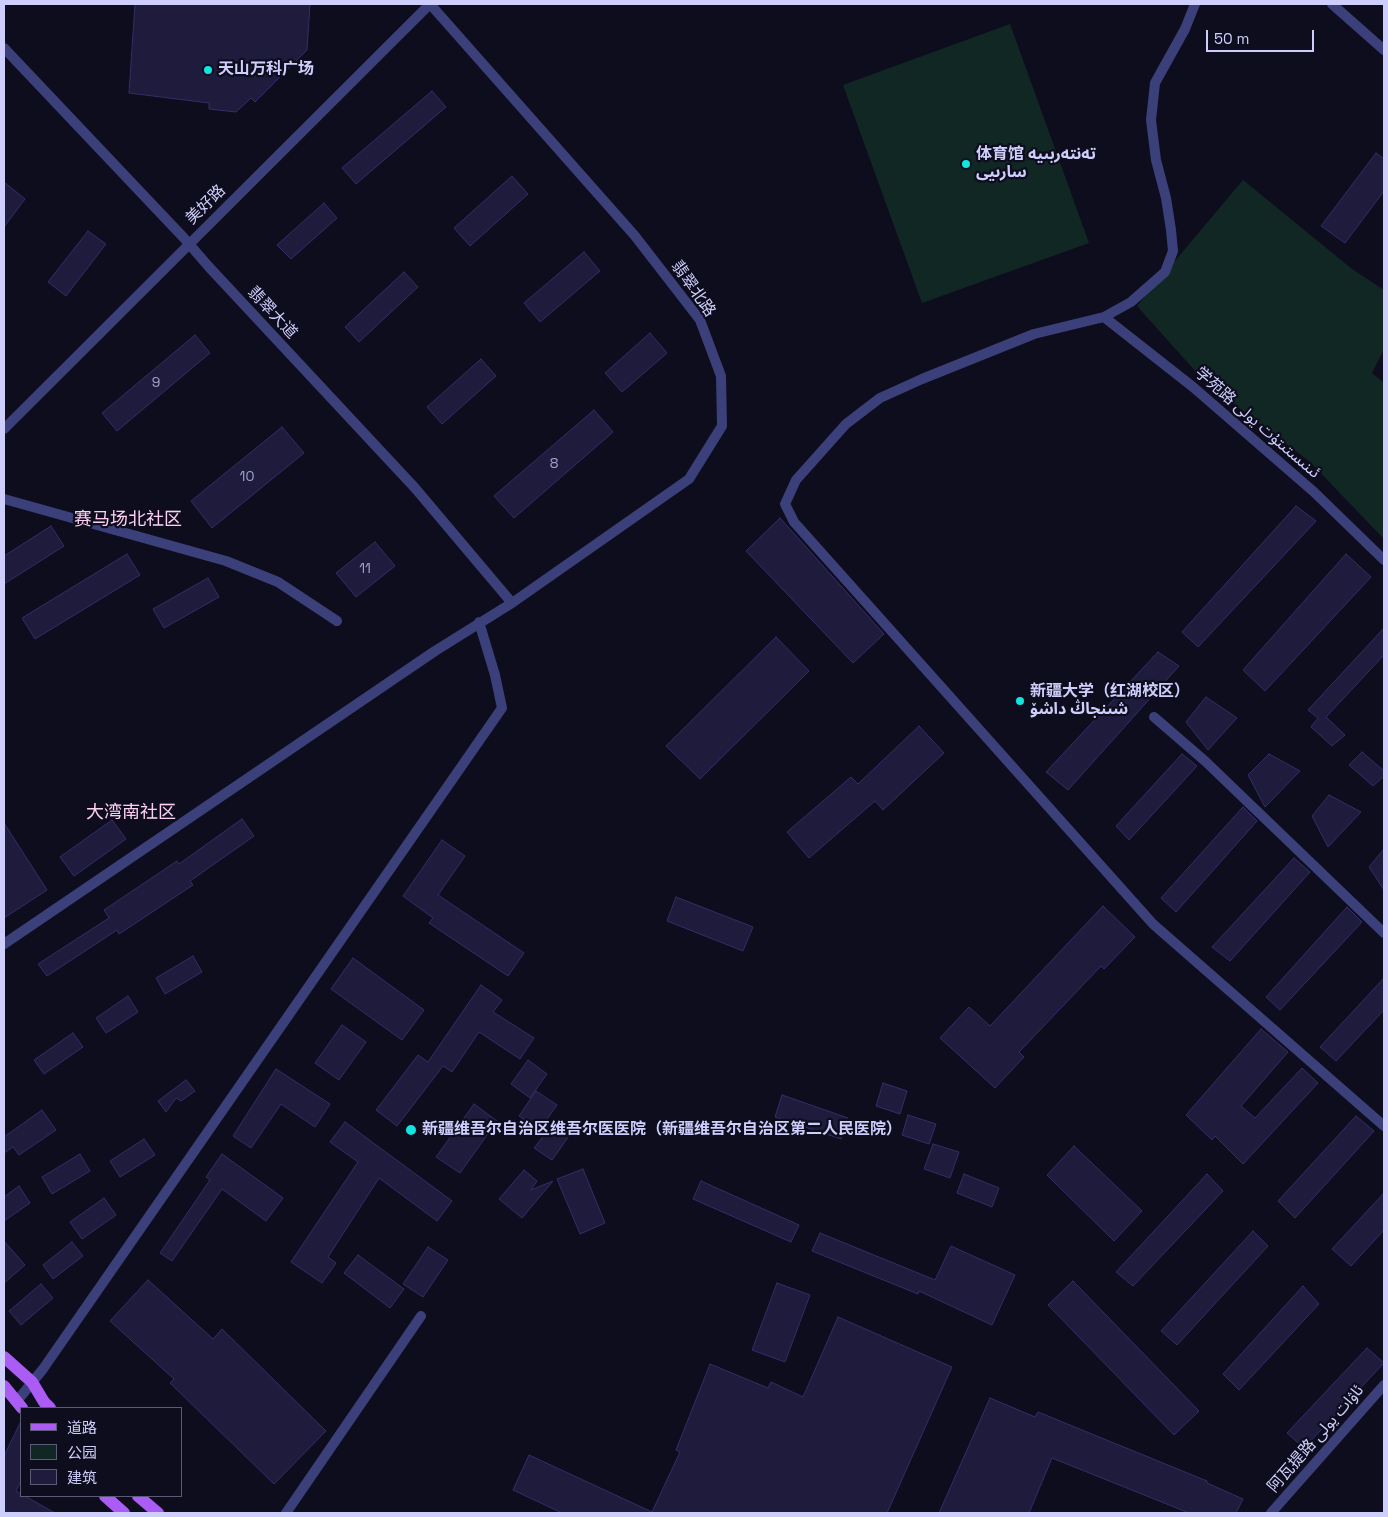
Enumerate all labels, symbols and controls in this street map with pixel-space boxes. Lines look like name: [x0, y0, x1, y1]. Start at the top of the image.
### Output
scale bar: [1208, 20, 1316, 52]
text: 50 m: [1214, 29, 1249, 48]
place label: 天山万科广场: [218, 60, 314, 80]
marker: 天山万科广场: [202, 64, 214, 76]
place label: 体育馆 تەنتەربىيە سارىيى: [976, 145, 1096, 183]
marker: 体育馆 تەنتەربىيە سارىيى: [960, 158, 972, 170]
street label: 美好路: [182, 181, 230, 229]
street label: 翡翠北路: [667, 257, 719, 321]
street label: 翡翠大道: [243, 283, 301, 343]
street label: 学苑路 ئىنىستىتۇت يولى: [1190, 363, 1324, 483]
house number: 9: [152, 375, 160, 391]
house number: 8: [550, 456, 558, 472]
house number: 10: [240, 469, 254, 485]
district label: 赛马场北社区: [74, 509, 182, 531]
house number: 11: [359, 561, 371, 577]
place label: 新疆大学（红湖校区） شىنجاڭ داشۆ: [1030, 682, 1190, 720]
marker: 新疆大学（红湖校区） شىنجاڭ داشۆ: [1014, 695, 1026, 707]
district label: 大湾南社区: [86, 802, 176, 824]
place label: 新疆维吾尔自治区维吾尔医医院（新疆维吾尔自治区第二人民医院）: [422, 1120, 902, 1140]
marker: 新疆维吾尔自治区维吾尔医医院（新疆维吾尔自治区第二人民医院）: [404, 1123, 418, 1137]
street label: 阿瓦提路 ئاۋات يولى: [1264, 1381, 1368, 1497]
legend: [20, 1407, 182, 1497]
text: 道路: [67, 1418, 97, 1437]
text: 公园: [67, 1443, 97, 1462]
text: 建筑: [67, 1468, 97, 1487]

